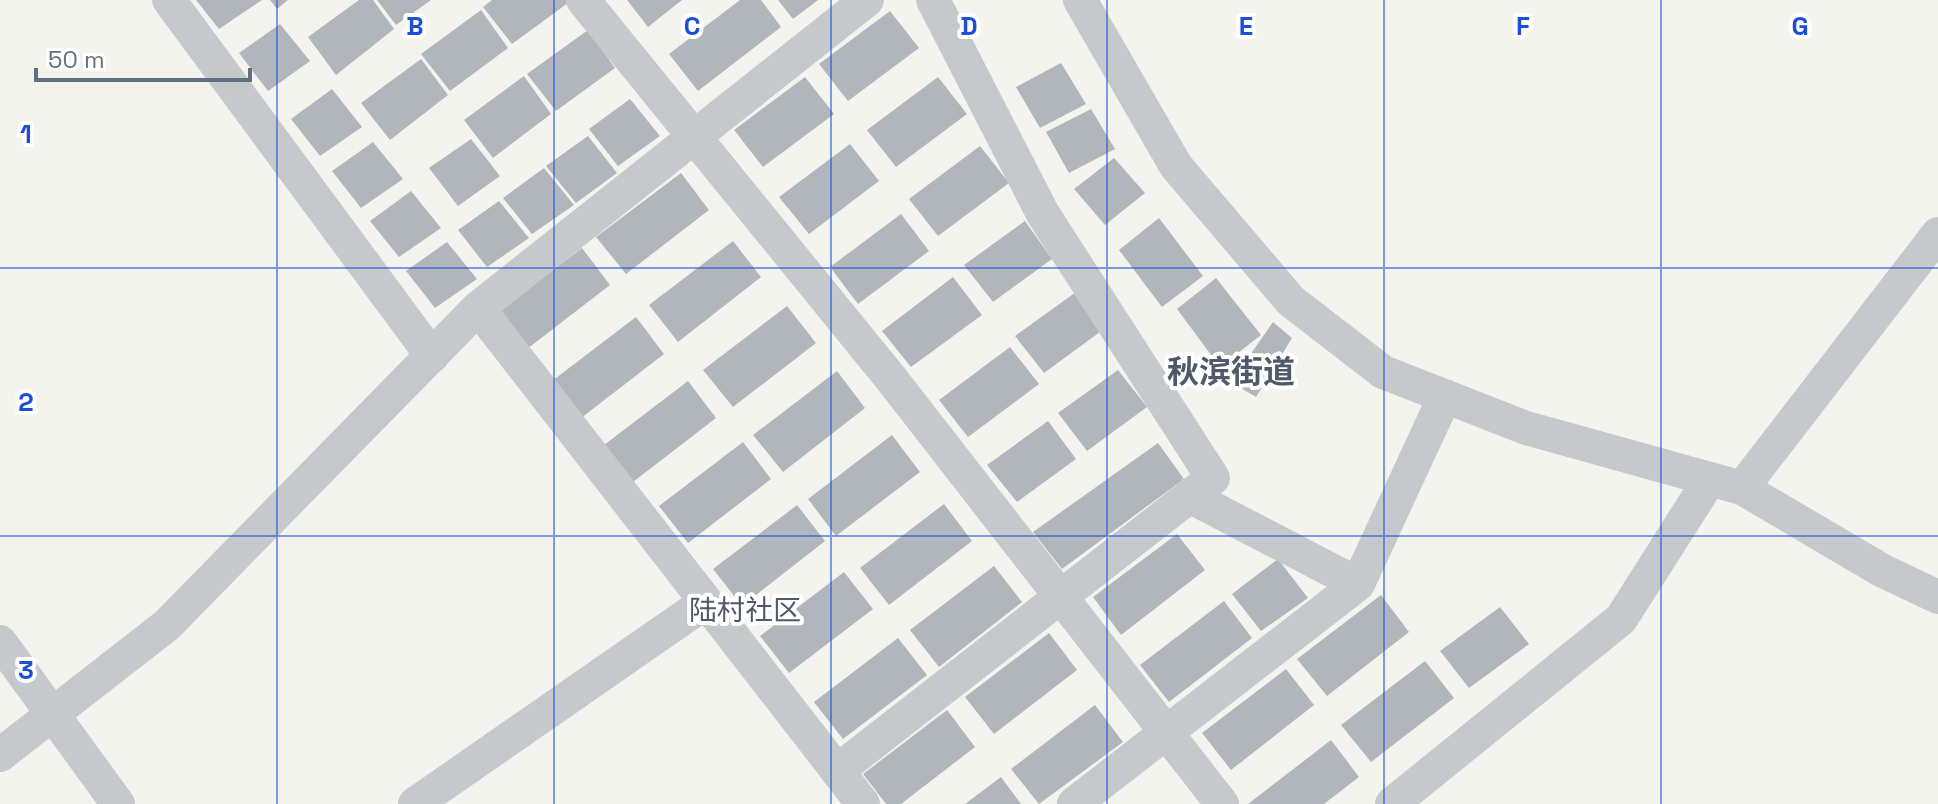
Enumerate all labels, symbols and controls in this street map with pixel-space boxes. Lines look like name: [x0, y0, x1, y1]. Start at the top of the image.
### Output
text: B: [406, 9, 424, 43]
text: C: [684, 9, 700, 43]
text: D: [960, 9, 978, 43]
text: E: [1239, 9, 1253, 43]
text: F: [1516, 9, 1530, 43]
text: G: [1791, 9, 1809, 43]
scale bar: [36, 32, 250, 82]
text: 50 m: [48, 44, 105, 75]
text: 1: [20, 117, 32, 151]
district label: 秋滨街道: [1167, 352, 1295, 392]
text: 2: [18, 385, 34, 419]
district label: 陆村社区: [689, 592, 801, 628]
text: 3: [18, 653, 34, 687]

